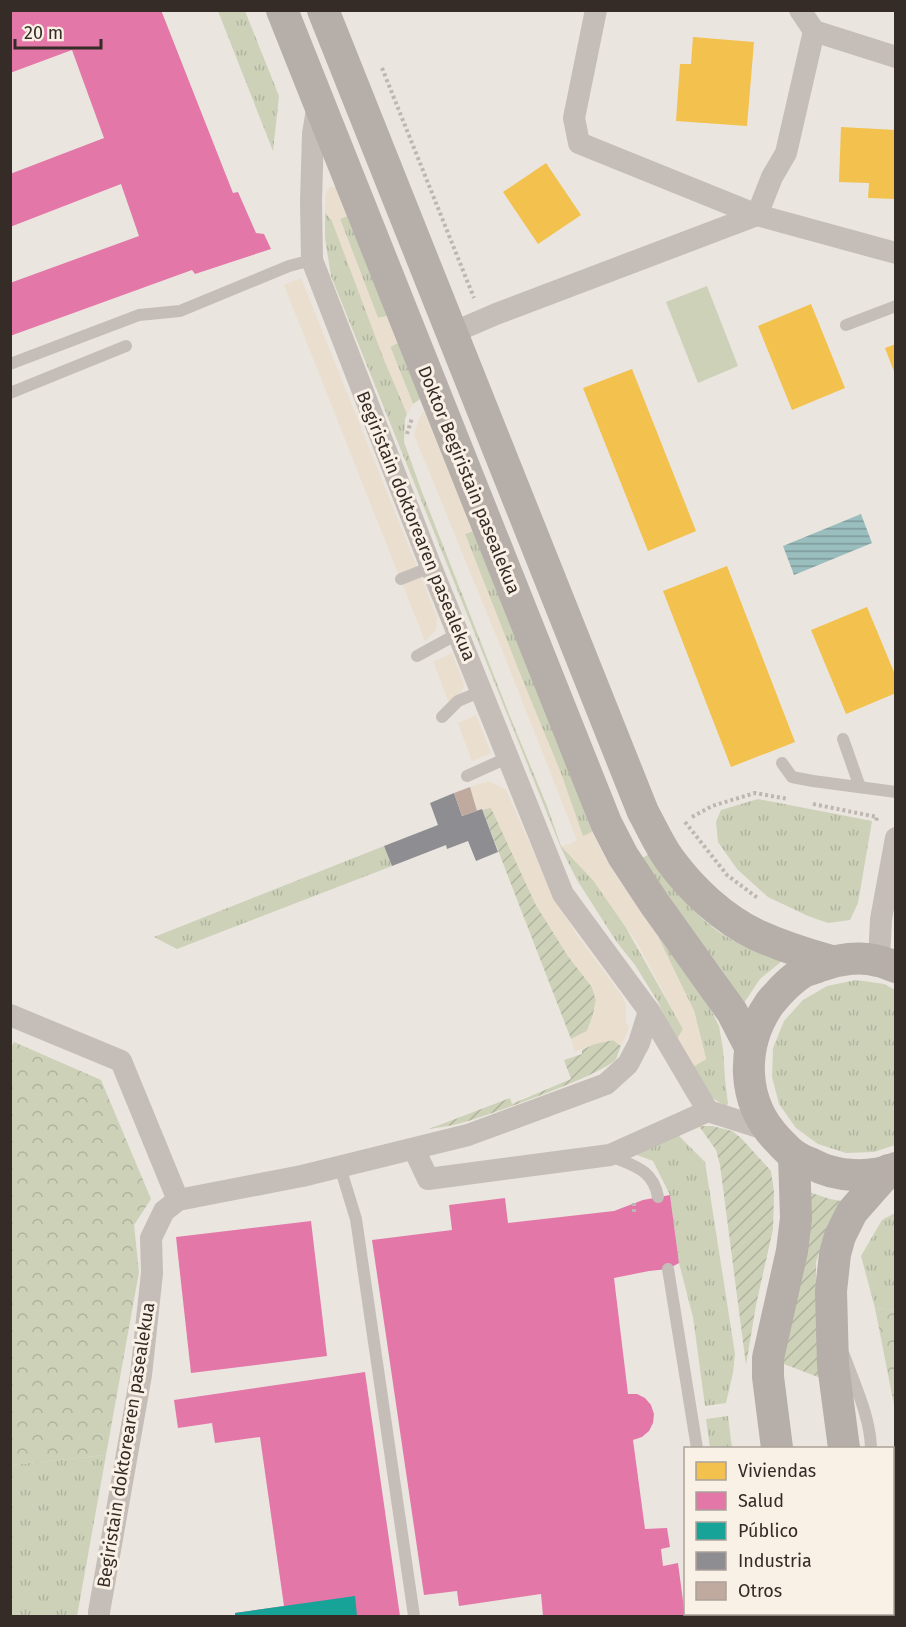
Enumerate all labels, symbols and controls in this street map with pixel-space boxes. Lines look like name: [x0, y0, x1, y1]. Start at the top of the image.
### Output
scale bar: [15, 12, 100, 50]
text: 20 m: [24, 22, 63, 44]
street label: Doktor Begiristain pasealekua: [413, 363, 525, 597]
street label: Begiristain doktorearen pasealekua: [352, 388, 480, 664]
street label: Begiristain doktorearen pasealekua: [93, 1301, 159, 1589]
legend: [684, 1447, 894, 1615]
text: Viviendas: [738, 1460, 816, 1482]
text: Salud: [738, 1490, 784, 1512]
text: Público: [738, 1520, 798, 1542]
text: Industria: [738, 1550, 812, 1572]
text: Otros: [738, 1580, 782, 1602]

